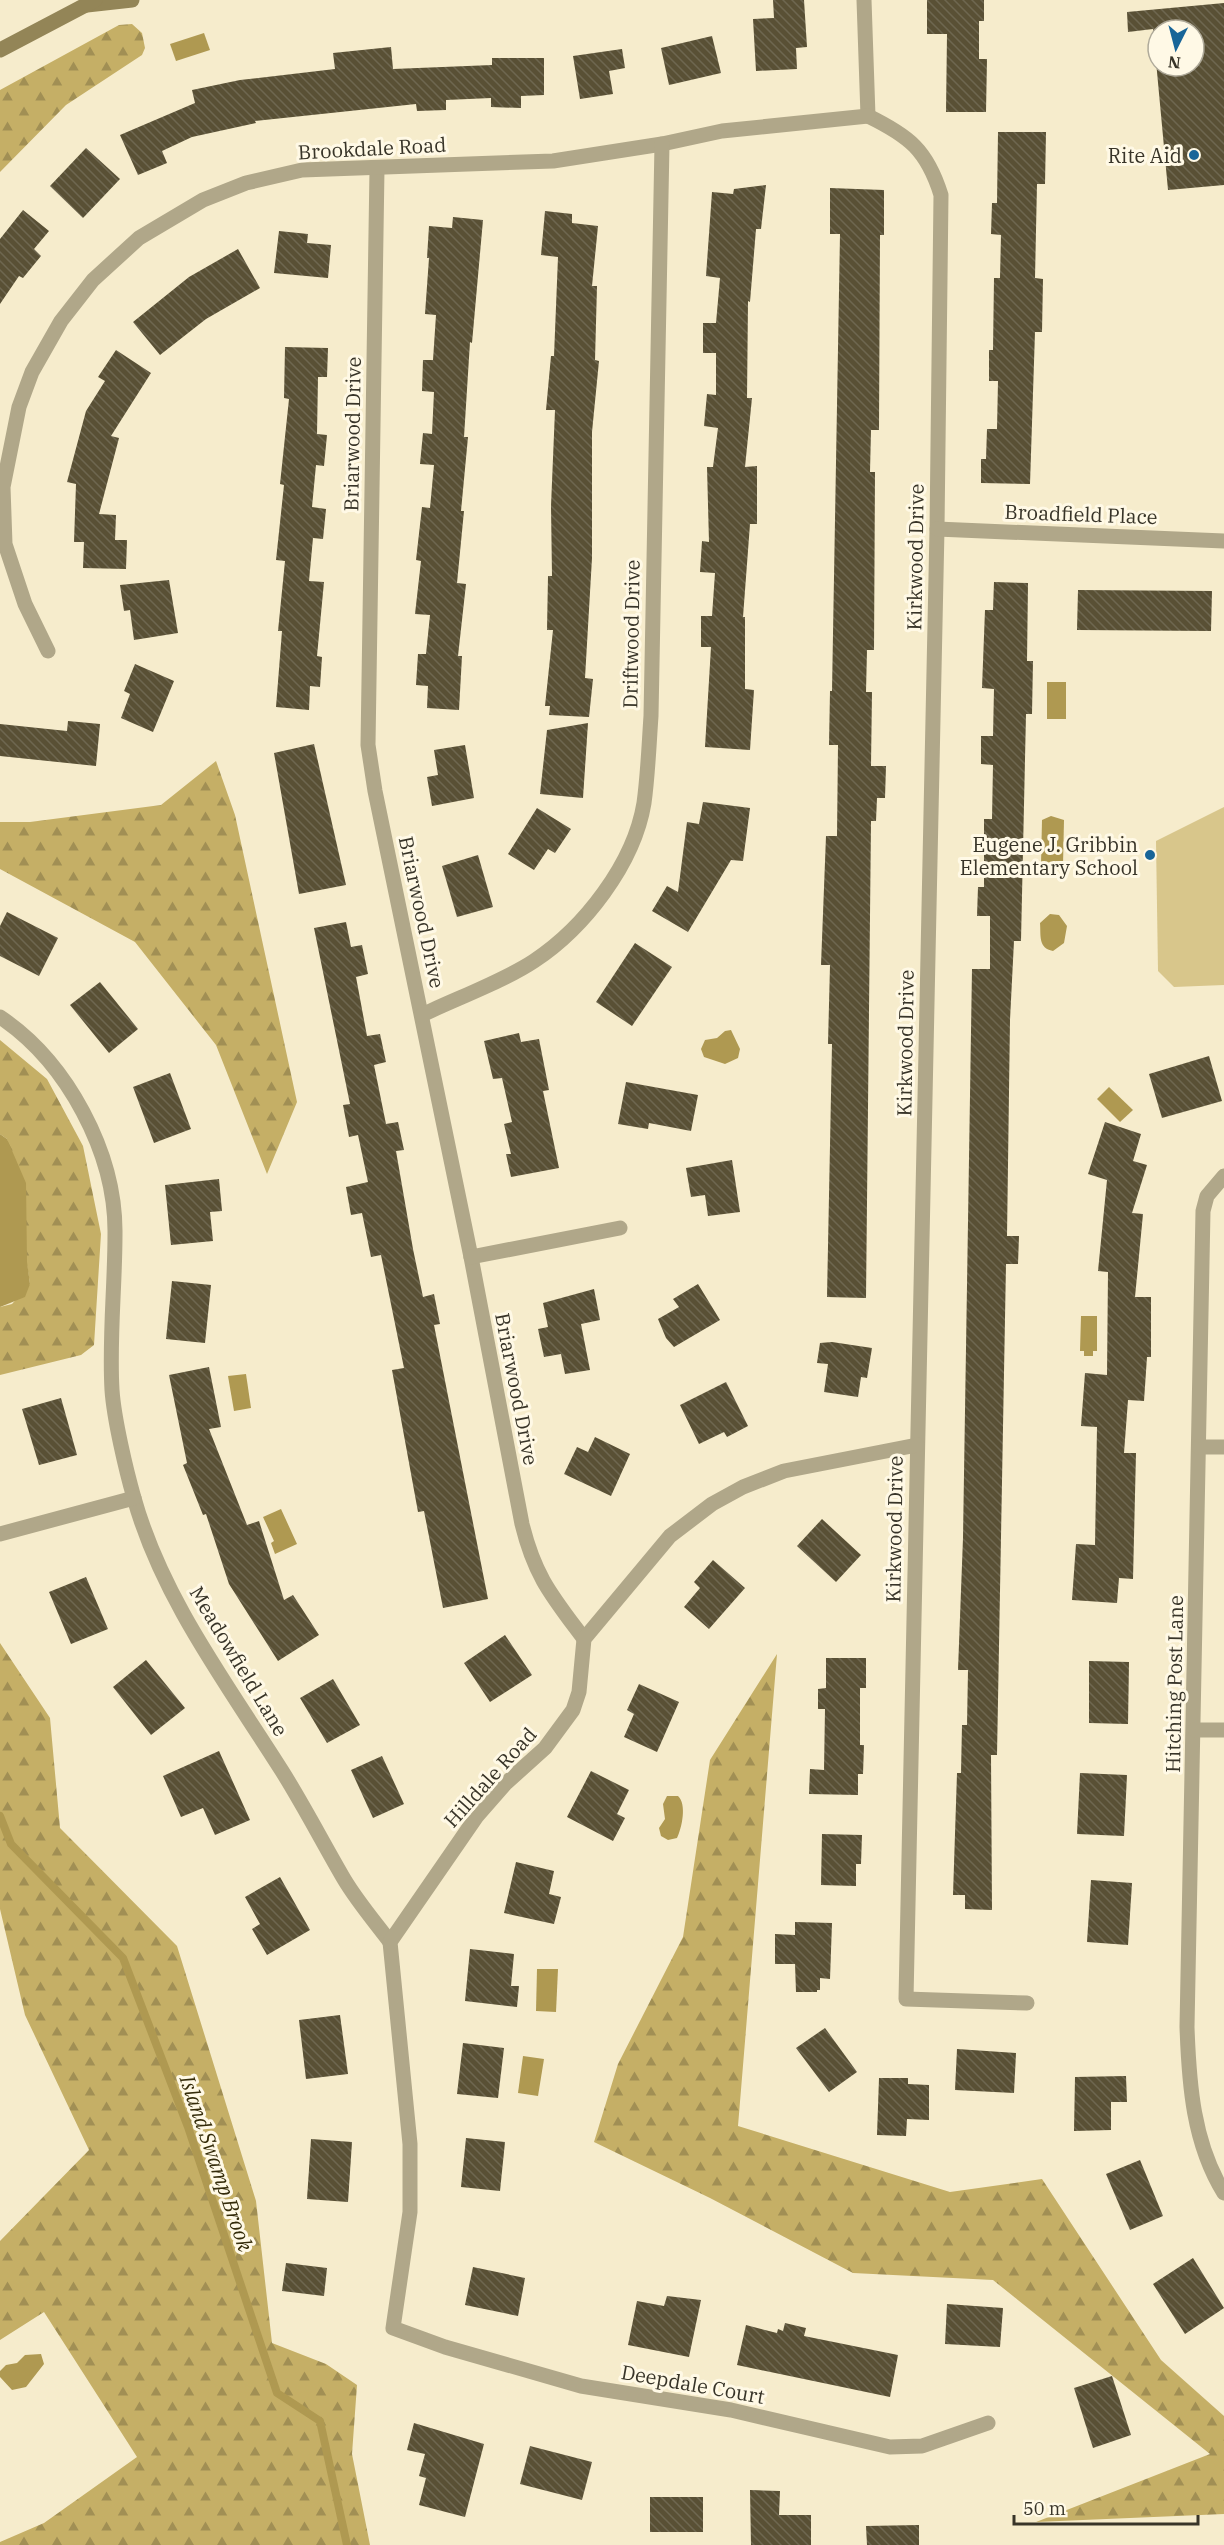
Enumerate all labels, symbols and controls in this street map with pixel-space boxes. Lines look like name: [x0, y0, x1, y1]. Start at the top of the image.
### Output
north arrow: [1146, 18, 1206, 78]
text: N: [1167, 52, 1182, 74]
street label: Brookdale Road: [297, 131, 447, 165]
place label: Rite Aid: [1108, 142, 1182, 169]
marker: Rite Aid: [1187, 148, 1201, 162]
street label: Briarwood Drive: [337, 356, 367, 512]
street label: Kirkwood Drive: [900, 483, 930, 631]
street label: Broadfield Place: [1004, 498, 1158, 530]
street label: Driftwood Drive: [616, 559, 646, 709]
place label: Eugene J. Gribbin Elementary School: [960, 831, 1138, 881]
street label: Briarwood Drive: [393, 834, 451, 990]
marker: Eugene J. Gribbin Elementary School: [1143, 848, 1157, 862]
street label: Kirkwood Drive: [890, 969, 920, 1117]
street label: Briarwood Drive: [489, 1311, 545, 1467]
street label: Kirkwood Drive: [879, 1455, 909, 1603]
street label: Meadowfield Lane: [183, 1581, 295, 1741]
street label: Hitching Post Lane: [1159, 1595, 1189, 1773]
street label: Hilldale Road: [438, 1721, 542, 1833]
water label: Island Swamp Brook: [173, 2070, 260, 2255]
street label: Deepdale Court: [619, 2358, 767, 2410]
scale bar: [1014, 2488, 1198, 2526]
text: 50 m: [1023, 2497, 1066, 2520]

